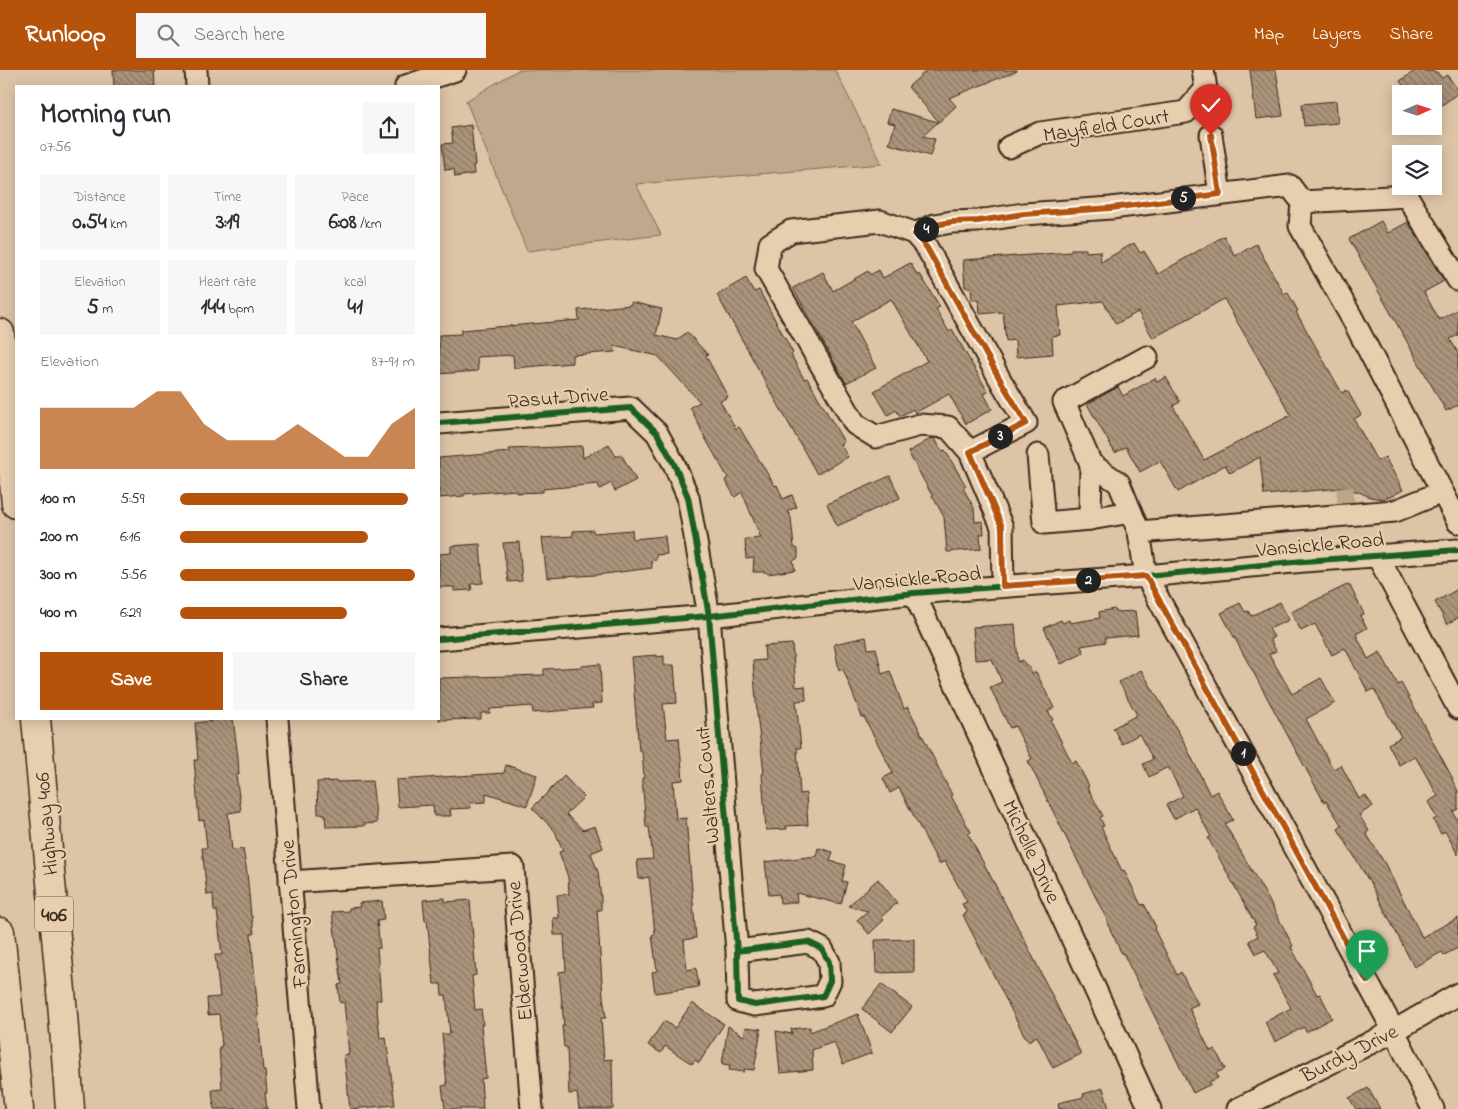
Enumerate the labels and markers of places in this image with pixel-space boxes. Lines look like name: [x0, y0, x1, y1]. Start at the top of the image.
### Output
pin: [1190, 84, 1232, 135]
pin: 5: [1170, 186, 1196, 210]
pin: 4: [914, 216, 938, 242]
pin: 3: [988, 424, 1012, 448]
pin: 2: [1076, 568, 1100, 592]
pin: 1: [1230, 740, 1256, 766]
pin: [1346, 930, 1388, 981]

